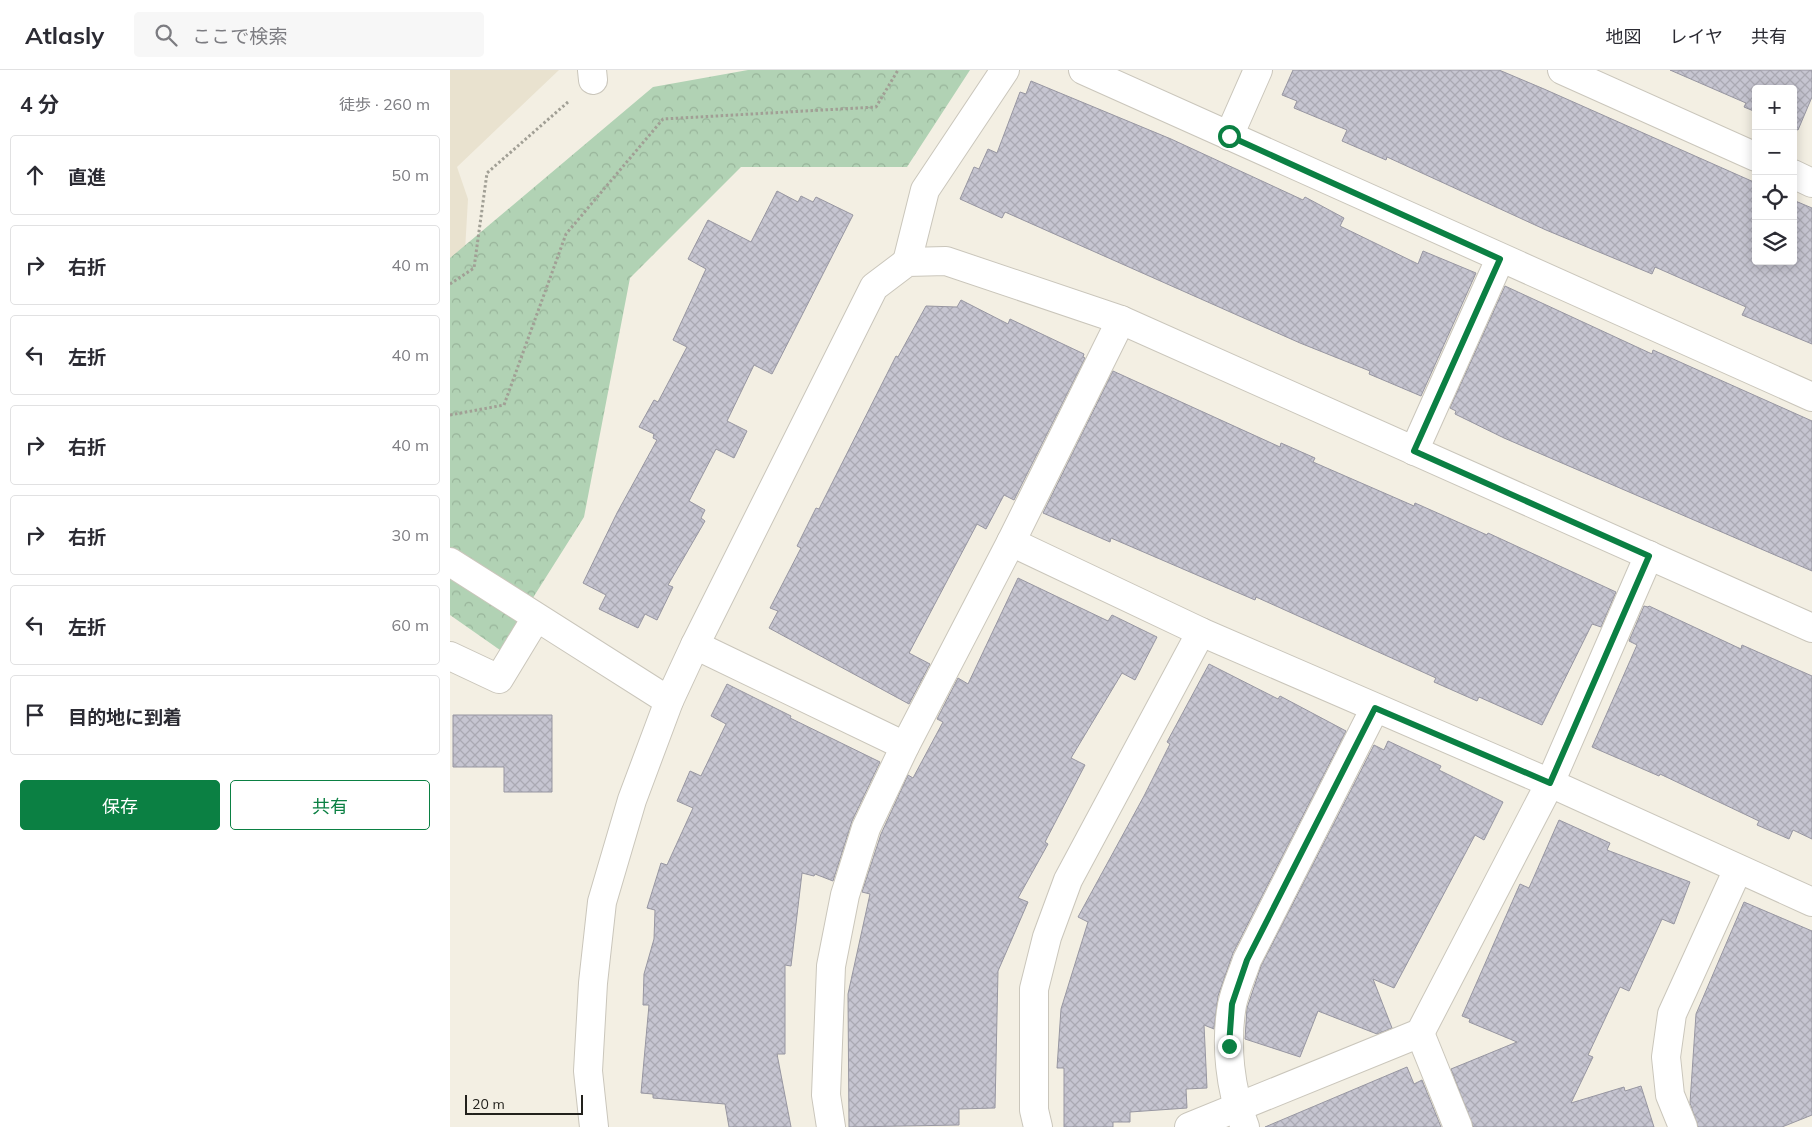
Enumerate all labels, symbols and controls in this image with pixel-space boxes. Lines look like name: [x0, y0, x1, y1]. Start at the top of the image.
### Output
search box: [134, 12, 484, 57]
text: Atlasly: [25, 20, 104, 50]
icon: search: [152, 21, 180, 49]
text: ここで検索: [192, 24, 287, 48]
text: 地図: [1606, 25, 1642, 48]
text: レイヤ: [1670, 25, 1723, 48]
text: 共有: [1751, 25, 1787, 48]
map controls: [1752, 85, 1797, 265]
button: +: [1752, 85, 1797, 130]
text: 4 分: [20, 91, 59, 117]
text: 徒歩 · 260 m: [339, 94, 430, 114]
route start: [1218, 125, 1241, 148]
button: −: [1752, 130, 1797, 175]
icon: ahead: [21, 161, 49, 189]
text: 直進: [68, 165, 106, 189]
text: 50 m: [392, 165, 429, 185]
button: locate: [1752, 175, 1797, 220]
button: layers: [1752, 220, 1797, 265]
icon: right: [21, 251, 49, 279]
text: 右折: [68, 255, 106, 279]
text: 40 m: [392, 255, 429, 275]
icon: left: [21, 341, 49, 369]
text: 左折: [68, 345, 106, 369]
text: 40 m: [392, 345, 429, 365]
icon: right: [21, 431, 49, 459]
text: 右折: [68, 435, 106, 459]
text: 40 m: [392, 435, 429, 455]
icon: right: [21, 521, 49, 549]
text: 右折: [68, 525, 106, 549]
text: 30 m: [392, 525, 429, 545]
icon: left: [21, 611, 49, 639]
text: 左折: [68, 615, 106, 639]
text: 60 m: [392, 615, 429, 635]
icon: arrive: [21, 701, 49, 729]
text: 目的地に到着: [68, 705, 182, 729]
button: 保存: [20, 780, 220, 830]
button: 共有: [230, 780, 430, 830]
route end: [1218, 1035, 1241, 1058]
scale bar: [465, 1092, 582, 1115]
text: 20 m: [472, 1095, 505, 1113]

